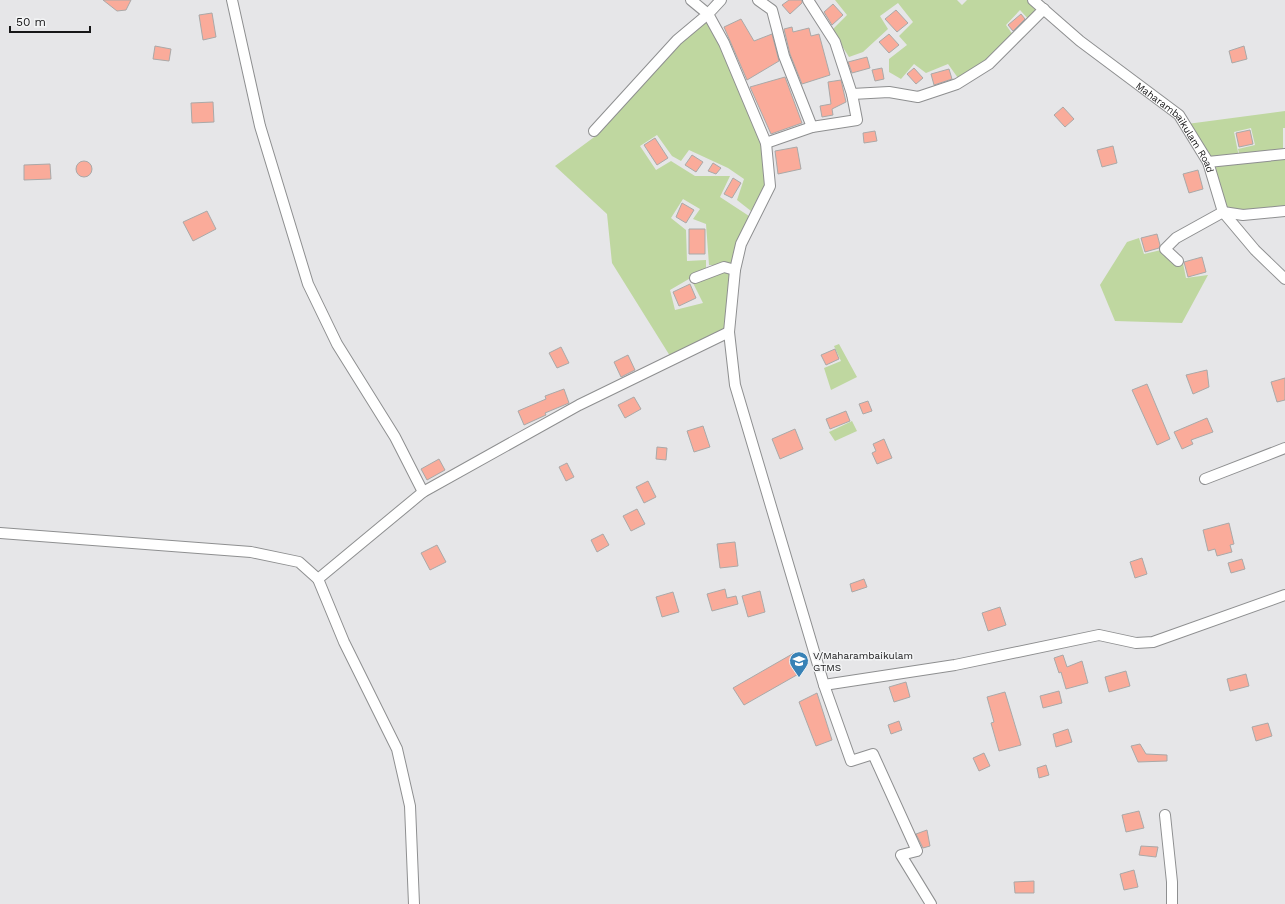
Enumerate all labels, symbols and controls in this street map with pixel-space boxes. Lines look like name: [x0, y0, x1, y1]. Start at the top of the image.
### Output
scale bar: [10, 8, 90, 34]
text: 50 m: [16, 15, 46, 29]
street label: Maharambaikulam Road: [1134, 80, 1216, 174]
school or university icon: V/Maharambaikulam GTMS: [788, 650, 810, 678]
place label: V/Maharambaikulam GTMS: [813, 650, 913, 673]

